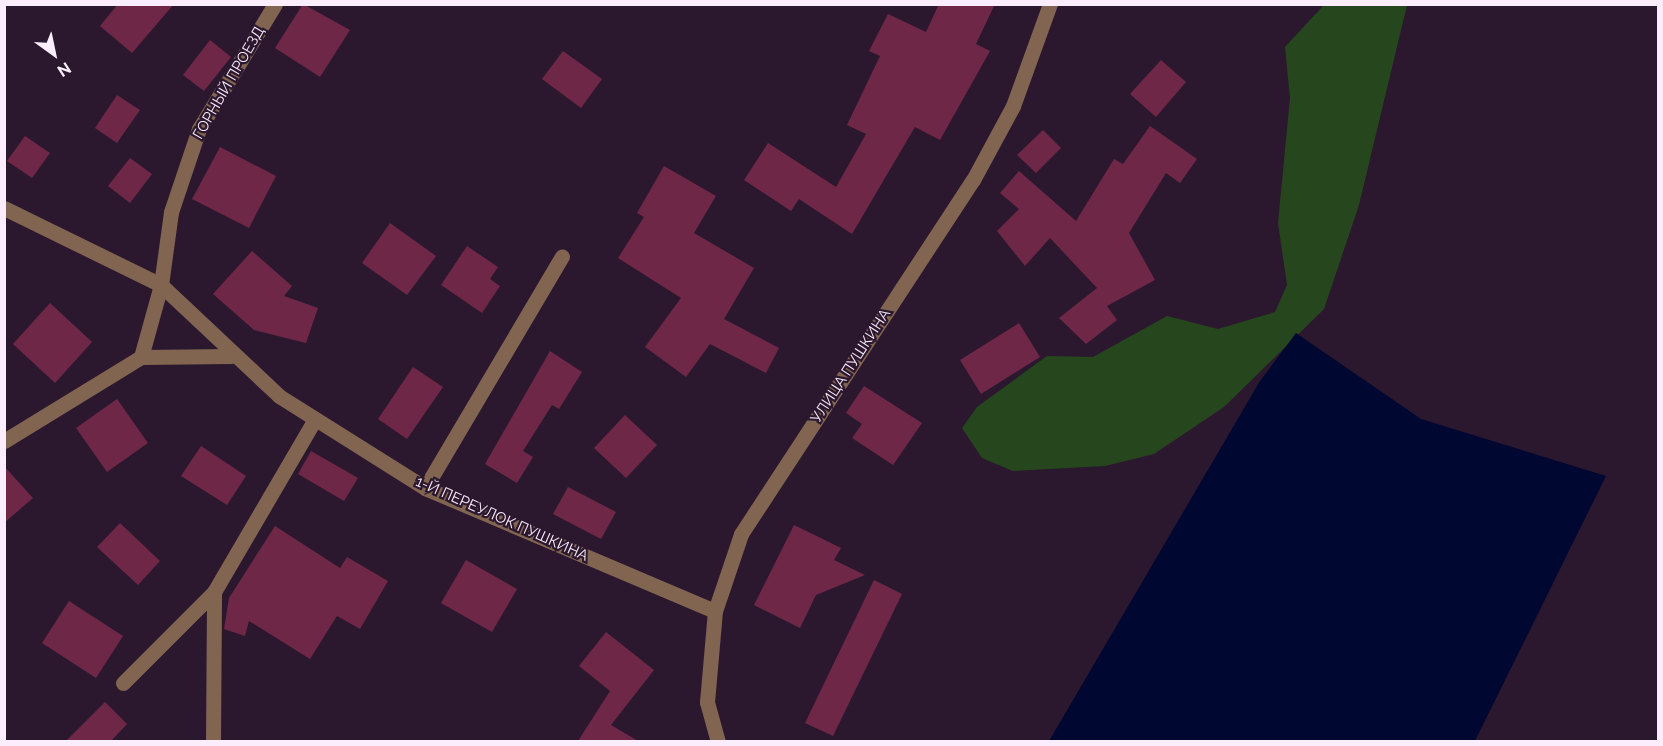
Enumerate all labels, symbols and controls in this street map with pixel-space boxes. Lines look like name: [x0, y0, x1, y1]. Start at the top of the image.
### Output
street label: ГОРНЫЙ ПРОЕЗД: [189, 23, 269, 143]
north arrow: [24, 24, 84, 84]
text: N: [54, 58, 74, 81]
street label: УЛИЦА ПУШКИНА: [807, 305, 895, 427]
street label: 1-Й ПЕРЕУЛОК ПУШКИНА: [413, 473, 591, 565]

